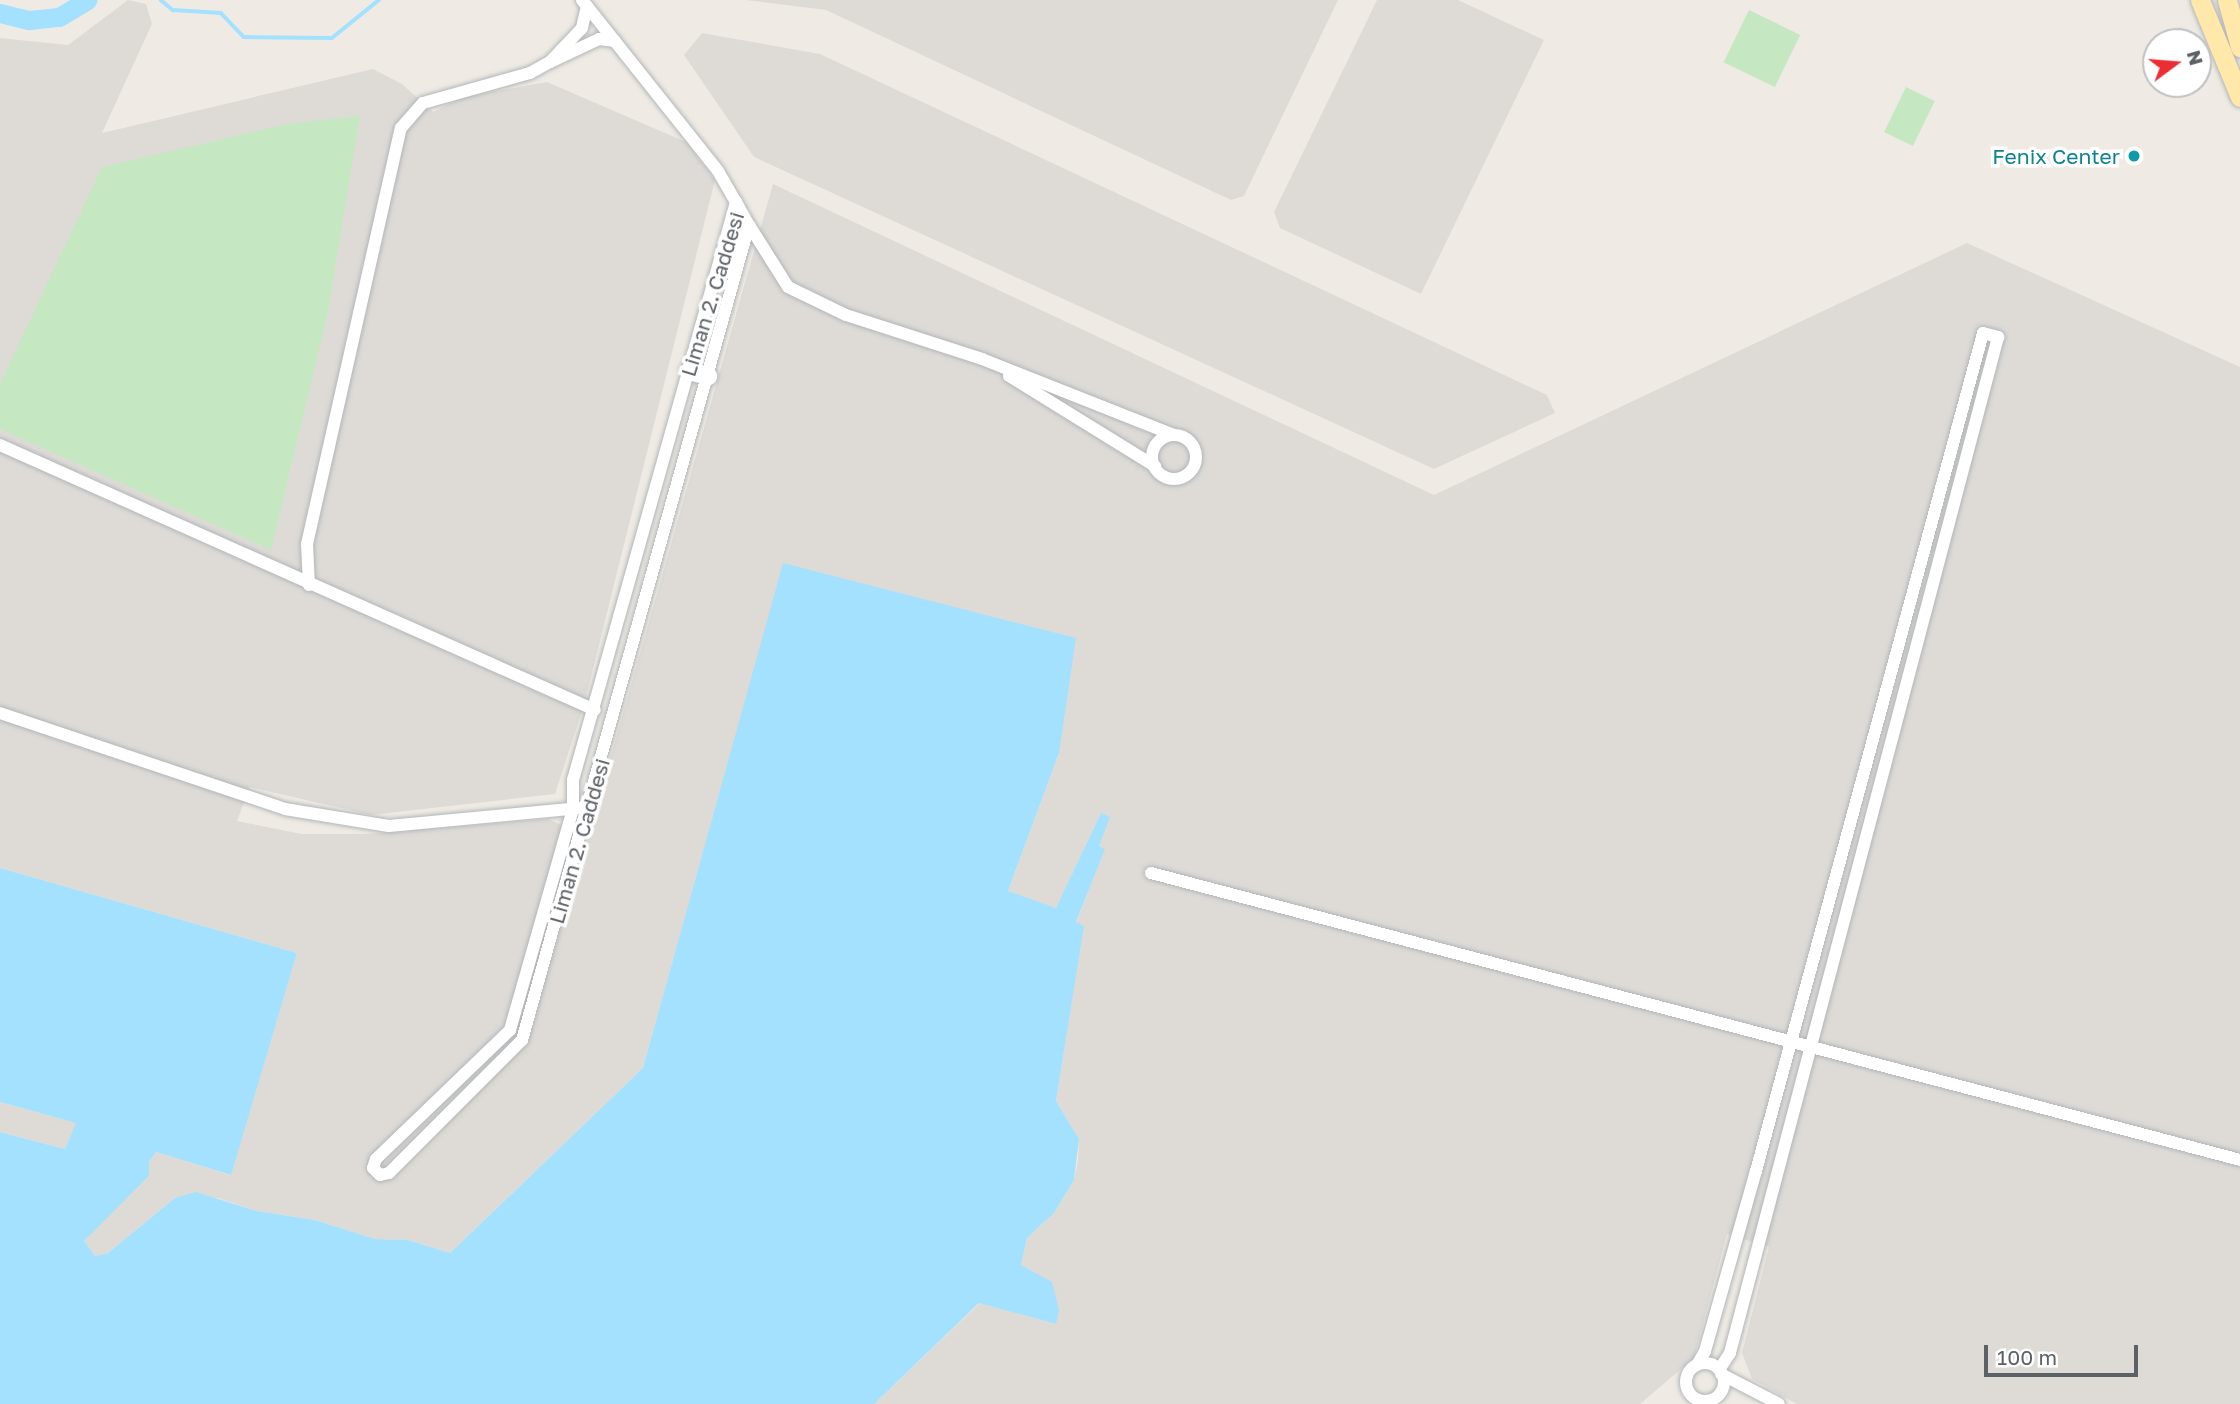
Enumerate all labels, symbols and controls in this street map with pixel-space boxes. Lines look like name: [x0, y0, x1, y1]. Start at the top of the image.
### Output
north arrow: [2142, 28, 2212, 98]
text: N: [2183, 48, 2209, 68]
place label: Fenix Center: [1992, 143, 2120, 169]
marker: Fenix Center: [2126, 148, 2142, 164]
street label: Liman 2. Caddesi: [675, 209, 749, 379]
street label: Liman 2. Caddesi: [543, 755, 615, 927]
scale bar: [1988, 1330, 2142, 1374]
text: 100 m: [1997, 1344, 2057, 1370]

